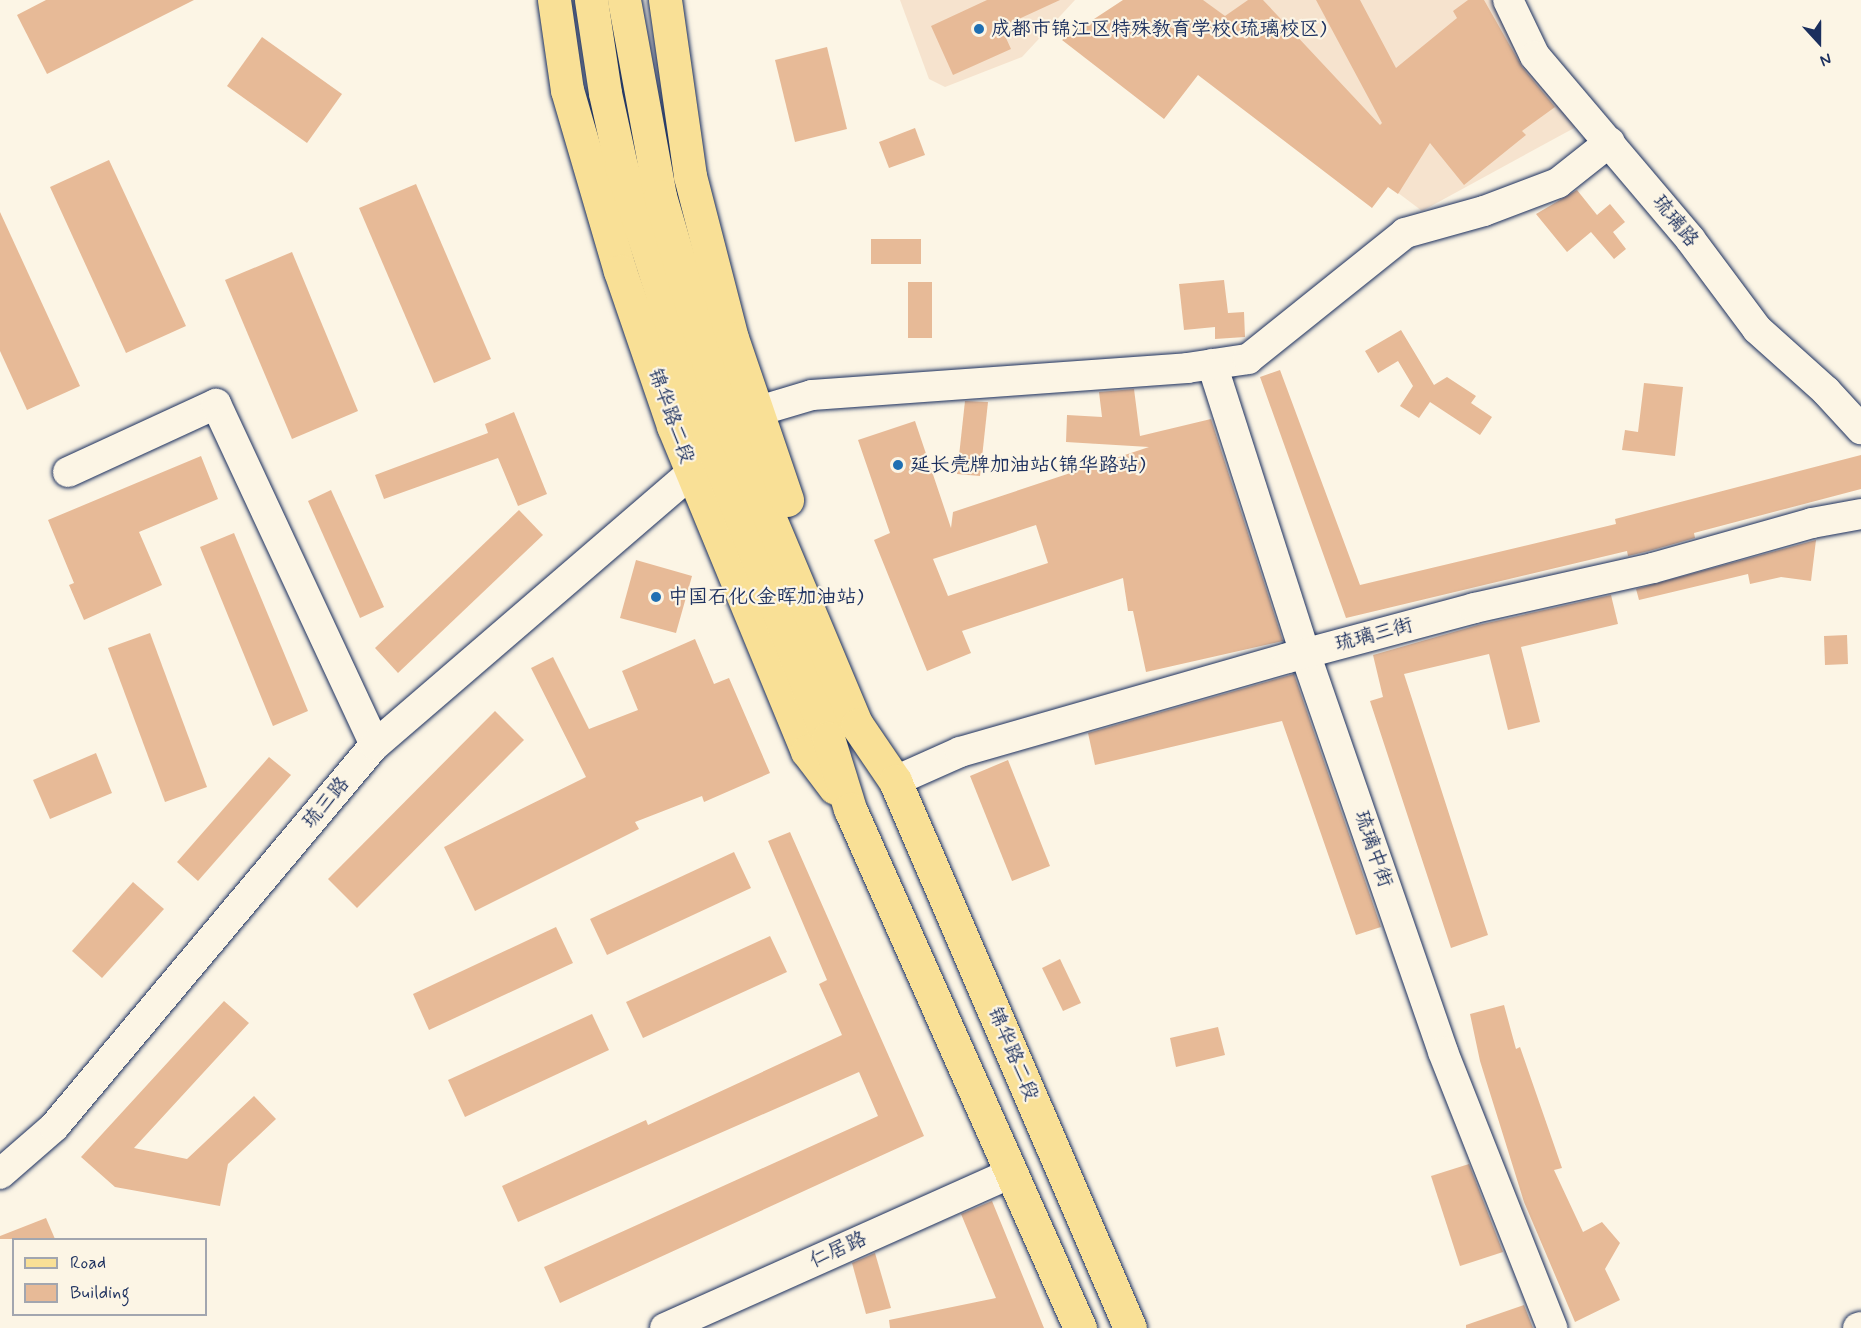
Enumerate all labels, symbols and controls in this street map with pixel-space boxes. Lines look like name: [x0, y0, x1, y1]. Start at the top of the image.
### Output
north arrow: [1789, 12, 1849, 72]
place label: 成都市锦江区特殊教育学校(琉璃校区): [991, 17, 1327, 41]
marker: 成都市锦江区特殊教育学校(琉璃校区): [972, 22, 986, 36]
text: N: [1817, 48, 1834, 71]
street label: 琉璃路: [1647, 190, 1703, 252]
street label: 锦华路二段: [643, 365, 699, 467]
place label: 延长壳牌加油站(锦华路站): [910, 453, 1146, 477]
marker: 延长壳牌加油站(锦华路站): [891, 458, 905, 472]
place label: 中国石化(金晖加油站): [668, 585, 864, 609]
marker: 中国石化(金晖加油站): [649, 590, 663, 604]
street label: 琉璃三街: [1332, 613, 1416, 657]
street label: 琉三路: [298, 772, 354, 834]
street label: 琉璃中街: [1349, 807, 1397, 891]
street label: 锦华路二段: [982, 1003, 1044, 1105]
street label: 仁居路: [806, 1227, 870, 1273]
legend: [12, 1238, 207, 1316]
text: Road: [70, 1251, 106, 1275]
text: Building: [70, 1281, 130, 1305]

